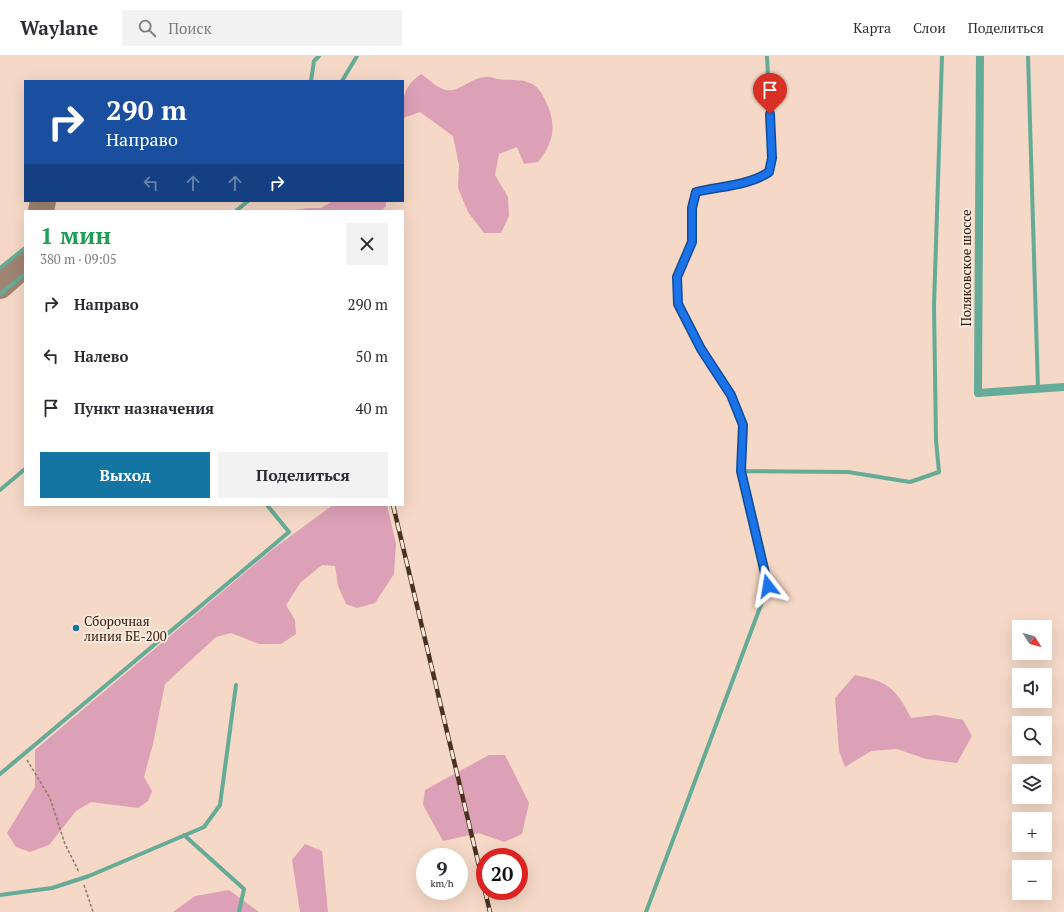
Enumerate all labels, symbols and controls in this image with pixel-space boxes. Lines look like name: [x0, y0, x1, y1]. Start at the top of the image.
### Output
search box: [122, 10, 402, 46]
text: Waylane: [20, 15, 98, 40]
icon: search: [136, 17, 158, 39]
text: Поиск: [168, 18, 212, 38]
text: Карта: [853, 18, 891, 37]
text: Слои: [913, 18, 946, 37]
text: Поделиться: [968, 18, 1044, 37]
pin: [753, 73, 787, 114]
icon: arrive: [759, 79, 781, 101]
text: 290 m: [106, 91, 187, 128]
icon: right: [40, 96, 92, 148]
text: Направо: [106, 127, 178, 151]
icon: left: [140, 172, 162, 194]
icon: ahead: [182, 172, 204, 194]
icon: ahead: [224, 172, 246, 194]
icon: right: [266, 172, 288, 194]
street label: Поляковское шоссе: [957, 209, 975, 327]
text: 1 мин: [40, 219, 111, 251]
button: close: [346, 223, 388, 265]
text: 380 m · 09:05: [40, 250, 117, 268]
icon: right: [40, 293, 62, 315]
text: Направо: [74, 294, 139, 314]
text: 290 m: [347, 294, 388, 314]
icon: left: [40, 345, 62, 367]
text: Налево: [74, 346, 128, 366]
text: 50 m: [355, 346, 388, 366]
icon: arrive: [40, 397, 62, 419]
text: Пункт назначения: [74, 398, 214, 418]
text: 40 m: [355, 398, 388, 418]
button: Выход: [40, 452, 210, 498]
button: Поделиться: [218, 452, 388, 498]
position arrow: [747, 565, 789, 607]
place label: Сборочная линия БЕ-200: [84, 612, 167, 645]
north arrow: [1012, 620, 1052, 660]
map controls: [1012, 620, 1052, 900]
marker: Сборочная линия БЕ-200: [71, 623, 81, 633]
button: sound: [1012, 668, 1052, 708]
button: search: [1012, 716, 1052, 756]
button: layers: [1012, 764, 1052, 804]
button: +: [1012, 812, 1052, 852]
speed limit sign: 20: [476, 848, 528, 900]
text: 9: [436, 855, 448, 882]
button: −: [1012, 860, 1052, 900]
text: km/h: [430, 877, 454, 890]

